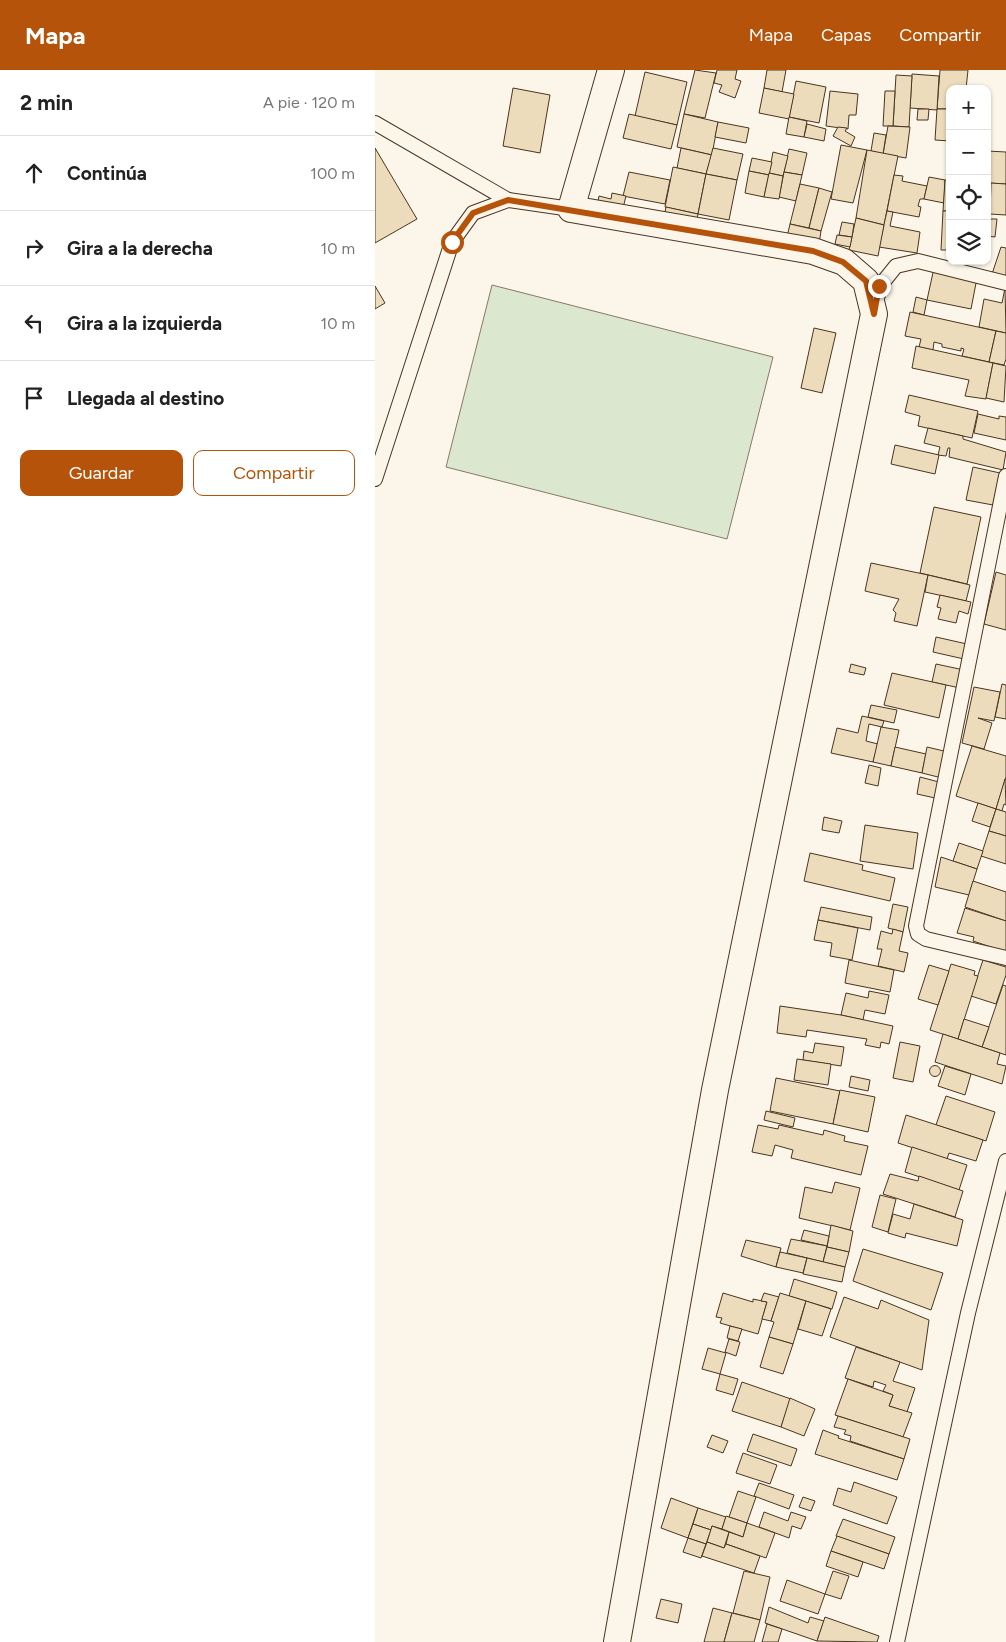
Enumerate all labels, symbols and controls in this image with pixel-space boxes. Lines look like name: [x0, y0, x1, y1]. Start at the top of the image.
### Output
text: Mapa: [25, 21, 86, 50]
text: Mapa: [749, 24, 793, 46]
text: Capas: [821, 24, 871, 46]
text: Compartir: [899, 24, 981, 46]
map controls: [946, 85, 991, 265]
button: +: [946, 85, 991, 130]
text: 2 min: [20, 90, 73, 115]
text: A pie · 120 m: [263, 93, 355, 112]
button: −: [946, 130, 991, 175]
icon: ahead: [20, 159, 48, 187]
text: Continúa: [67, 162, 147, 185]
text: 100 m: [310, 164, 355, 183]
button: locate: [946, 175, 991, 220]
button: layers: [946, 220, 991, 265]
route start: [441, 231, 464, 254]
icon: right: [20, 234, 48, 262]
text: Gira a la derecha: [67, 237, 213, 260]
text: 10 m: [321, 239, 355, 258]
route end: [868, 275, 891, 298]
icon: left: [20, 309, 48, 337]
text: Gira a la izquierda: [67, 312, 222, 335]
text: 10 m: [321, 314, 355, 333]
icon: arrive: [20, 384, 48, 412]
text: Llegada al destino: [67, 387, 224, 410]
button: Guardar: [20, 450, 183, 496]
button: Compartir: [193, 450, 355, 496]

